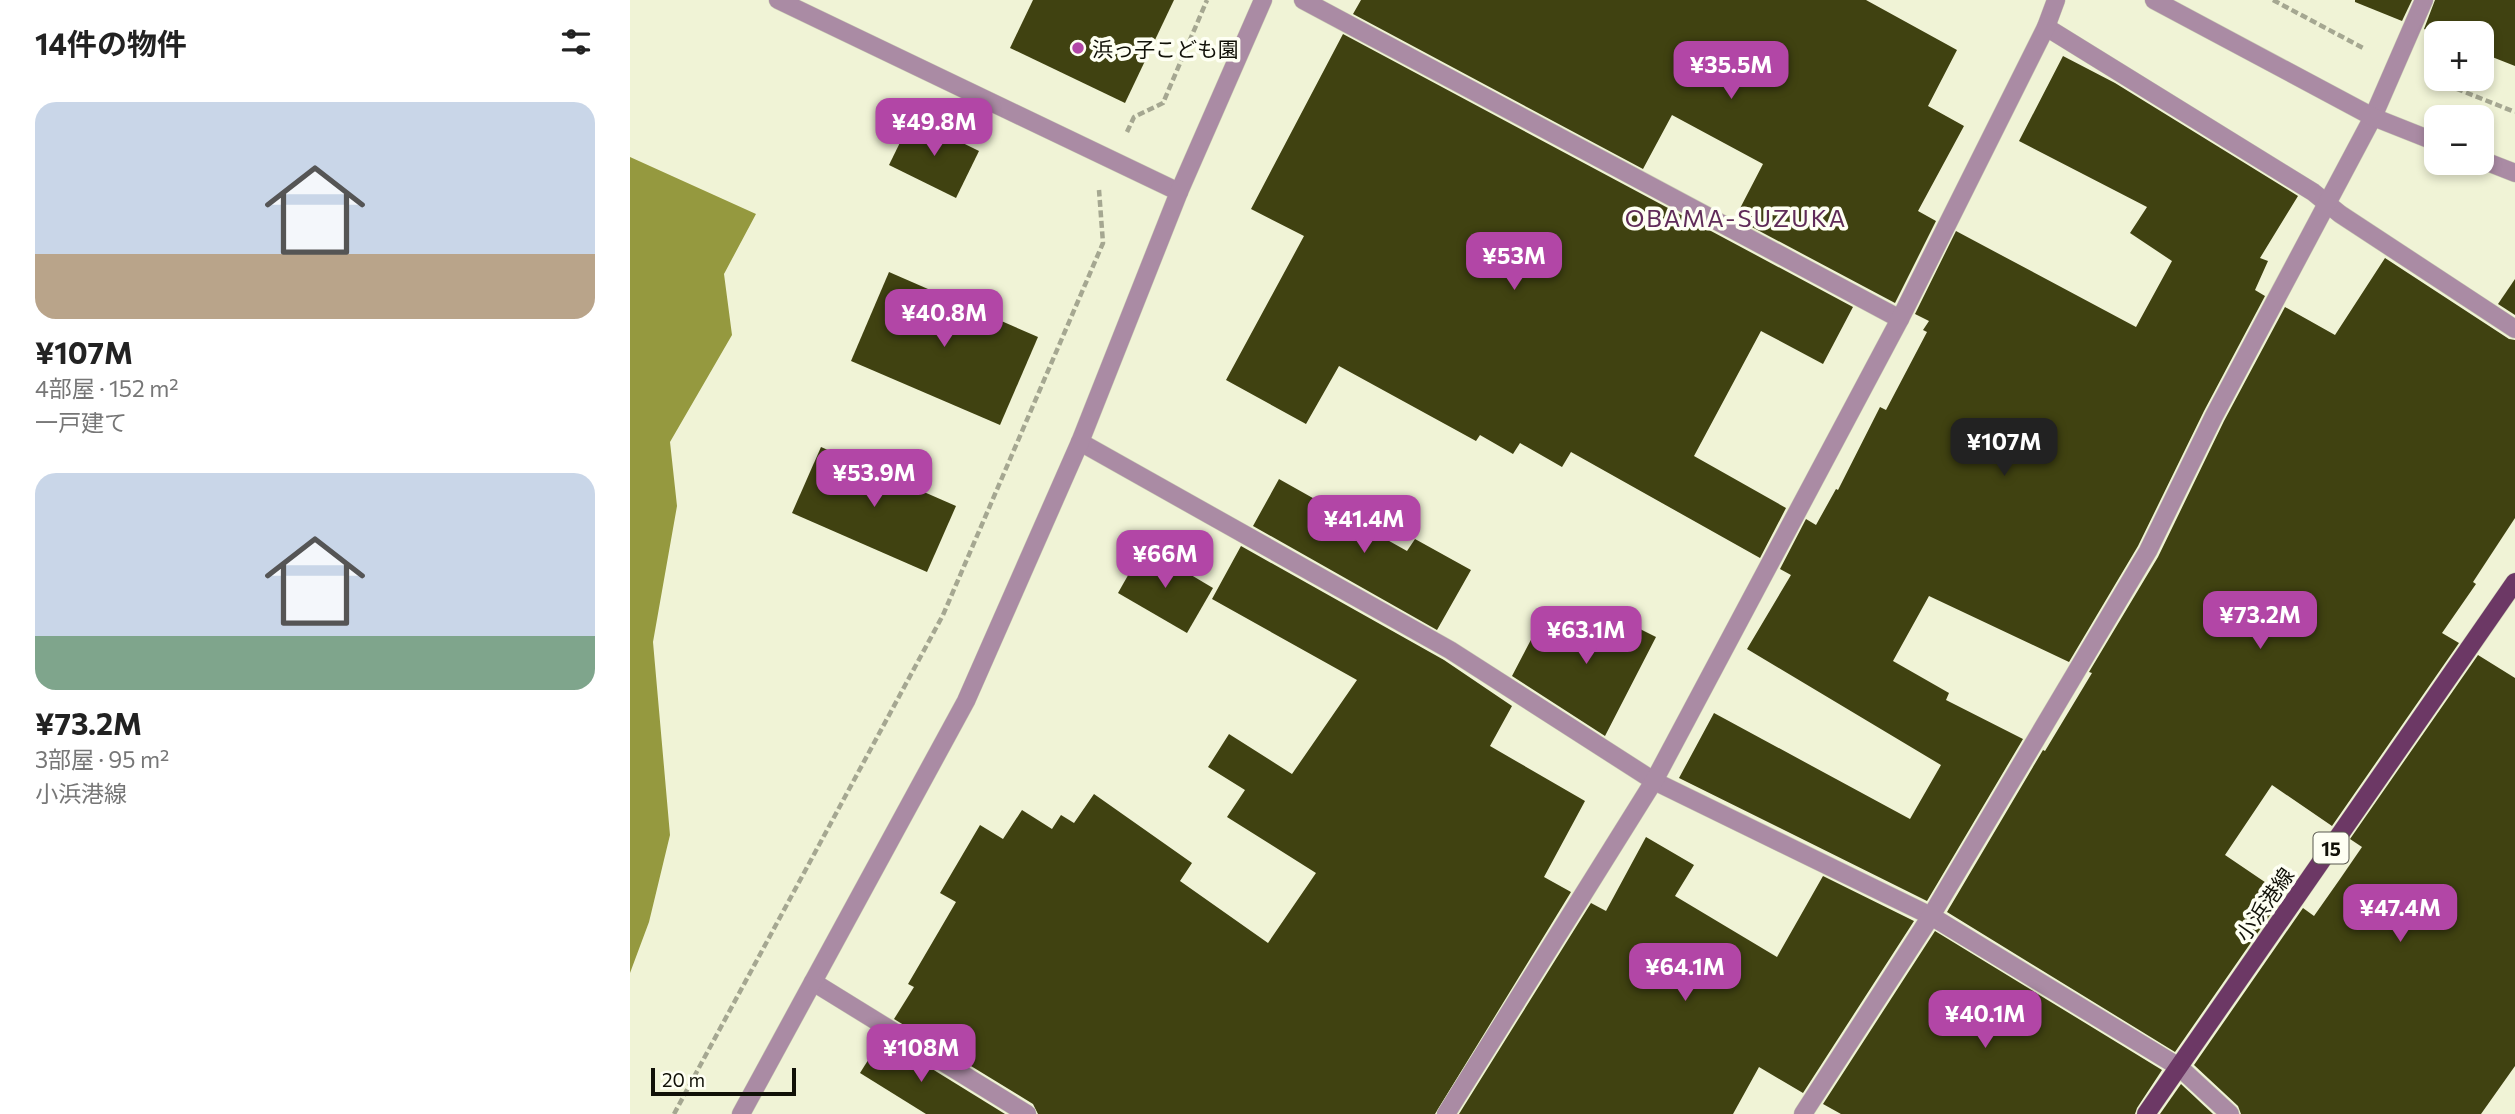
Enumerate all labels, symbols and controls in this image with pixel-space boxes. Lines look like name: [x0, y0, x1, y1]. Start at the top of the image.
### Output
map controls: [2424, 21, 2494, 175]
button: +: [2424, 21, 2494, 91]
icon: filters: [557, 23, 595, 61]
text: 14件の物件: [35, 24, 187, 61]
place label: 浜っ子こども園: [1092, 36, 1239, 61]
marker: 浜っ子こども園: [1070, 40, 1086, 56]
pin: ¥35.5M: [1674, 42, 1788, 101]
text: ¥35.5M: [1690, 50, 1772, 78]
pin: ¥49.8M: [877, 99, 991, 158]
button: −: [2424, 105, 2494, 175]
text: ¥49.8M: [891, 107, 977, 135]
icon: home: [252, 147, 378, 273]
district label: OBAMA-SUZUKA: [1625, 203, 1847, 232]
pin: ¥53M: [1473, 232, 1555, 292]
text: ¥53M: [1482, 241, 1546, 269]
pin: ¥40.8M: [887, 290, 1001, 349]
text: ¥40.8M: [901, 298, 987, 326]
text: ¥107M: [35, 333, 133, 370]
text: 4部屋 · 152 m²: [35, 374, 179, 402]
text: 一戸建て: [35, 408, 127, 436]
pin: ¥107M: [1955, 419, 2053, 478]
text: ¥107M: [1967, 427, 2042, 455]
pin: ¥53.9M: [817, 449, 931, 509]
text: ¥53.9M: [832, 458, 916, 486]
pin: ¥41.4M: [1307, 496, 1421, 555]
text: ¥41.4M: [1324, 504, 1404, 532]
icon: home: [252, 518, 378, 644]
pin: ¥66M: [1124, 530, 1206, 590]
text: ¥66M: [1132, 539, 1198, 567]
pin: ¥73.2M: [2203, 592, 2317, 651]
text: ¥73.2M: [2219, 600, 2301, 628]
pin: ¥63.1M: [1529, 606, 1643, 666]
text: ¥63.1M: [1547, 615, 1625, 643]
text: ¥73.2M: [35, 704, 142, 741]
text: 3部屋 · 95 m²: [35, 745, 169, 773]
text: 小浜港線: [35, 779, 127, 807]
road number: 15: [2314, 832, 2348, 863]
street label: 小浜港線: [2230, 862, 2298, 946]
pin: ¥47.4M: [2343, 884, 2457, 944]
text: ¥47.4M: [2359, 893, 2441, 921]
pin: ¥64.1M: [1628, 944, 1742, 1003]
text: ¥64.1M: [1645, 952, 1725, 980]
pin: ¥40.1M: [1928, 990, 2042, 1050]
text: ¥40.1M: [1945, 999, 2025, 1027]
pin: ¥108M: [872, 1024, 970, 1084]
text: ¥108M: [883, 1033, 959, 1061]
scale bar: [651, 1065, 796, 1097]
text: 20 m: [662, 1068, 705, 1091]

